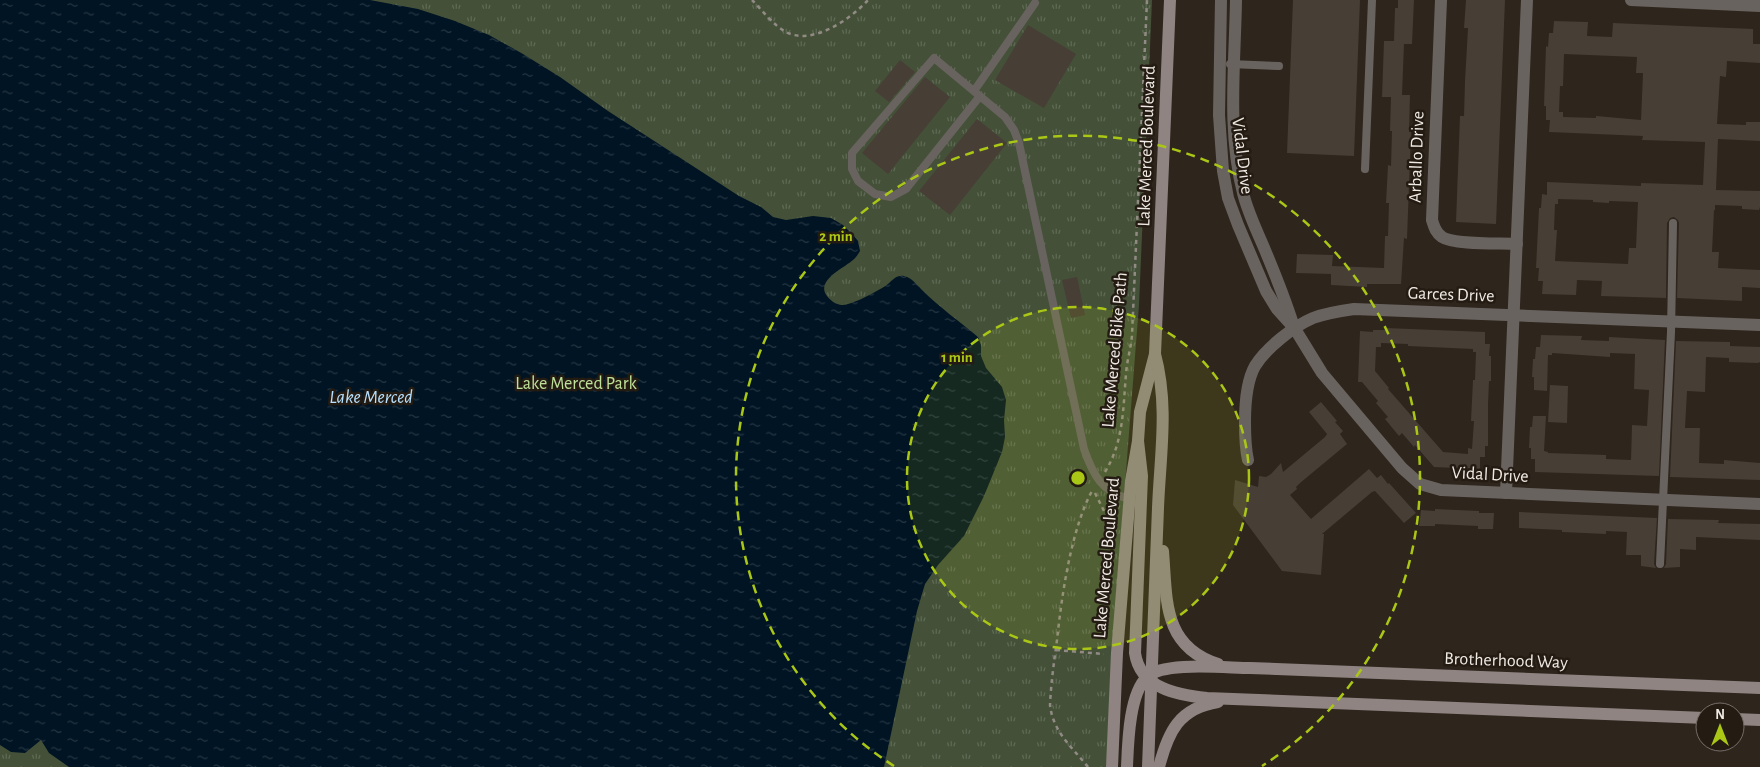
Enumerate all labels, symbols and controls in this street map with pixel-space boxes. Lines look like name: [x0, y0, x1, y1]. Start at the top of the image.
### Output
street label: Lake Merced Boulevard: [1135, 65, 1159, 227]
street label: Arballo Drive: [1406, 111, 1428, 203]
street label: Vidal Drive: [1228, 117, 1256, 195]
text: 2 min: [819, 229, 853, 244]
street label: Lake Merced Bike Path: [1099, 272, 1131, 428]
street label: Garces Drive: [1407, 284, 1495, 306]
text: 1 min: [941, 350, 973, 365]
park label: Lake Merced Park: [515, 375, 638, 393]
water label: Lake Merced: [329, 388, 413, 407]
street label: Vidal Drive: [1451, 464, 1529, 486]
centre of rings: [1069, 469, 1087, 487]
street label: Lake Merced Boulevard: [1091, 477, 1123, 639]
street label: Brotherhood Way: [1444, 650, 1568, 672]
north arrow: [1695, 702, 1745, 752]
text: N: [1715, 708, 1725, 722]

